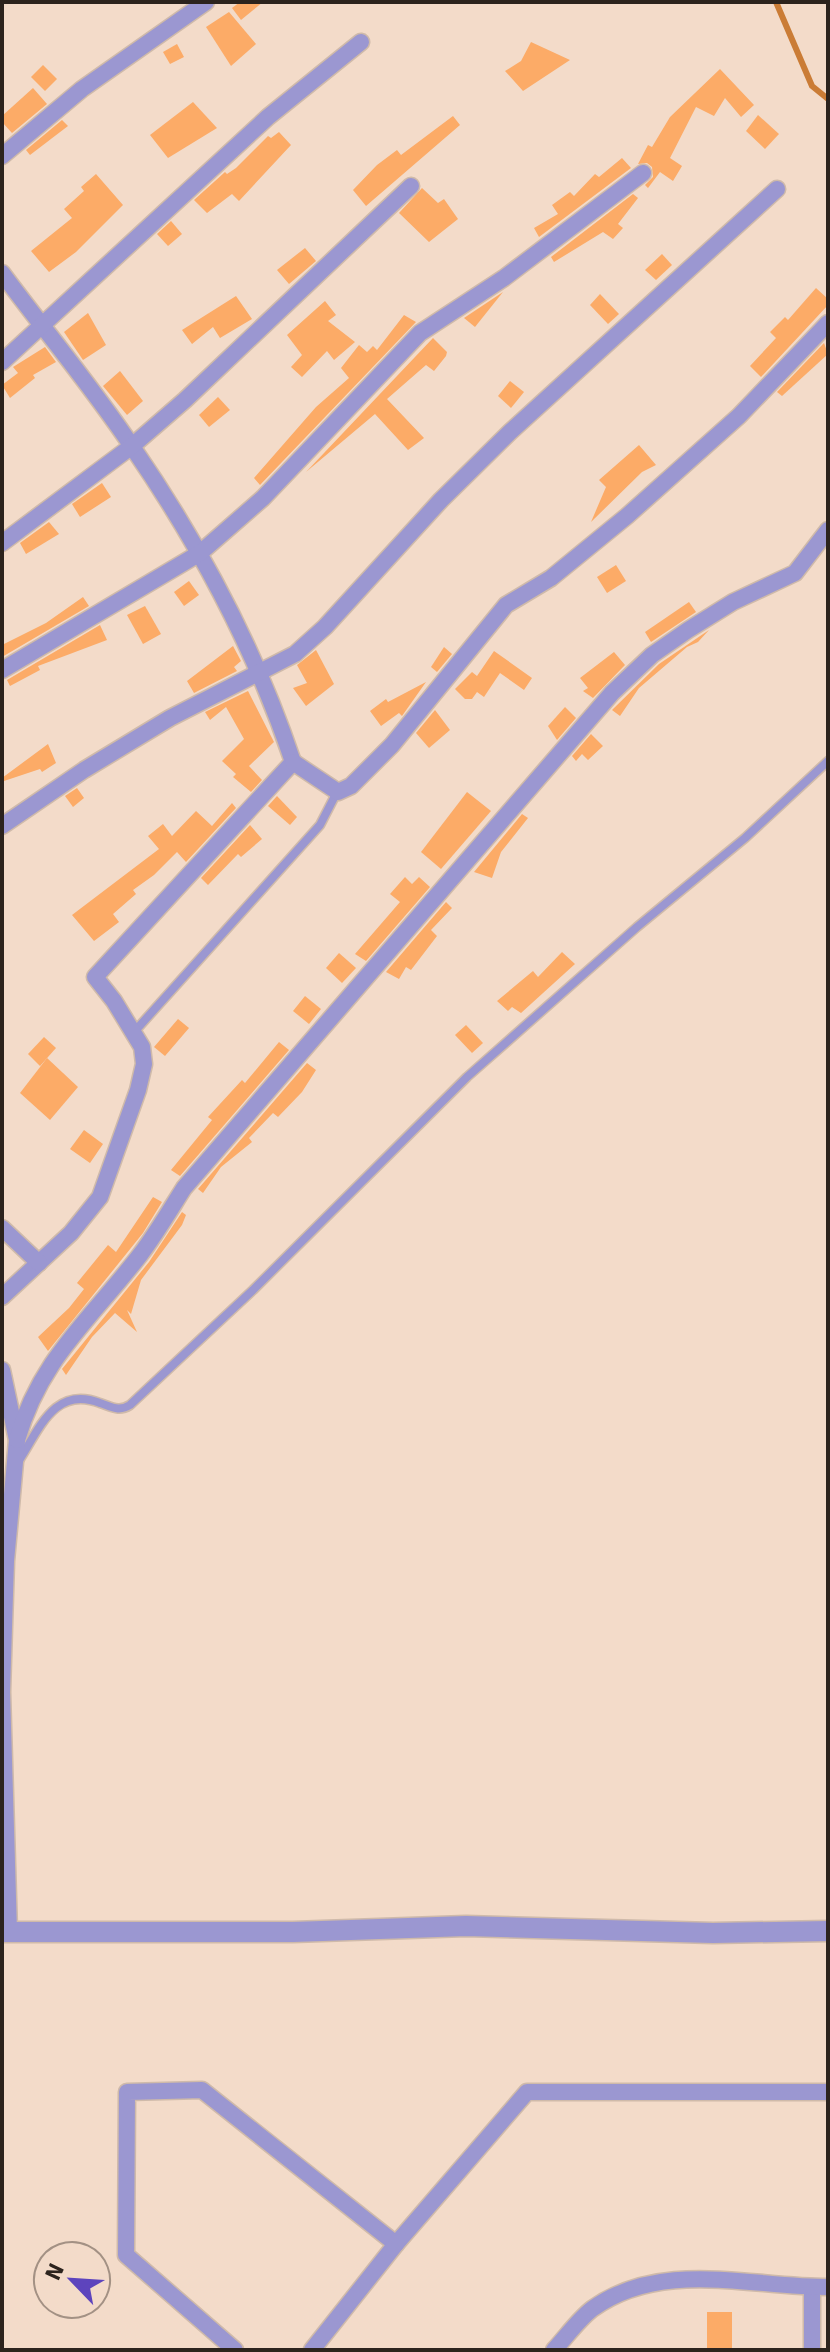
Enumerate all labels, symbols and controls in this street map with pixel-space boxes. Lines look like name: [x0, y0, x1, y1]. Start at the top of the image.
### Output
north arrow: [32, 2240, 112, 2320]
text: N: [39, 2259, 70, 2284]

